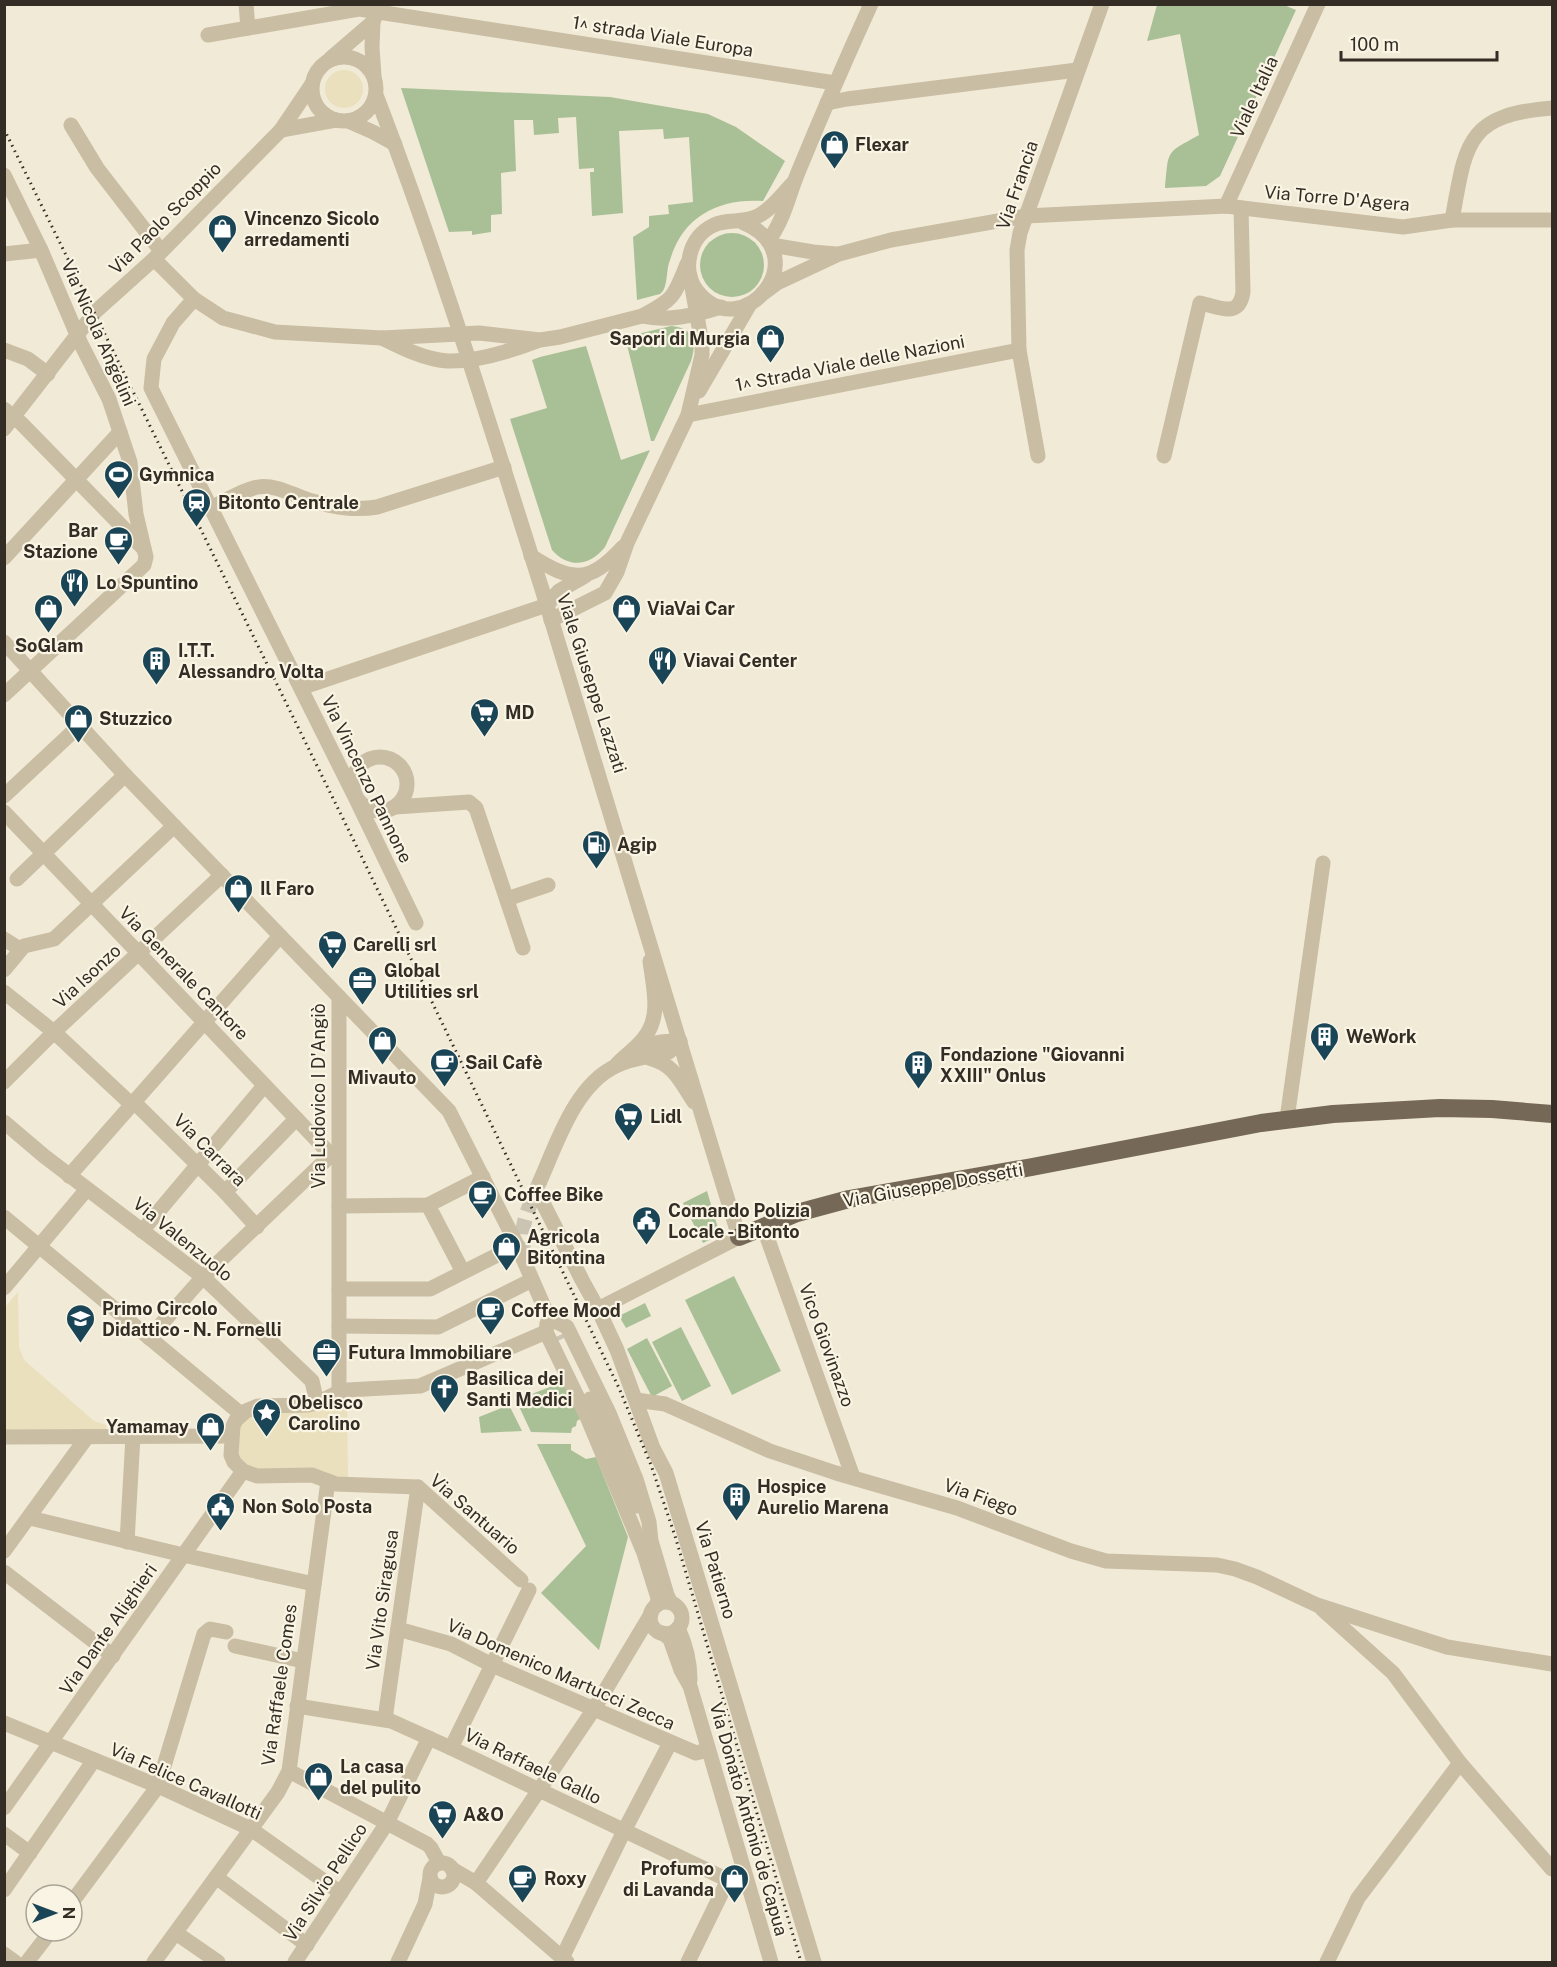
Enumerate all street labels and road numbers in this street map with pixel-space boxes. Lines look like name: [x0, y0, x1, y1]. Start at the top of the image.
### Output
street label: 1^ strada Viale Europa: [571, 11, 755, 61]
street label: Viale Italia: [1226, 53, 1282, 141]
street label: Via Francia: [992, 138, 1042, 232]
street label: Via Paolo Scoppio: [105, 158, 225, 278]
street label: Via Torre D'Agera: [1263, 181, 1411, 215]
street label: Via Nicola Angelini: [57, 257, 141, 409]
street label: 1^ Strada Viale delle Nazioni: [734, 330, 966, 396]
street label: Viale Giuseppe Lazzati: [553, 590, 631, 776]
street label: Via Vincenzo Pannone: [317, 692, 417, 866]
street label: Via Generale Cantore: [115, 902, 253, 1044]
street label: Via Isonzo: [49, 940, 125, 1012]
street label: Via Ludovico I D'Angiò: [308, 1003, 329, 1189]
street label: Via Carrara: [170, 1110, 250, 1190]
street label: Via Giuseppe Dossetti: [841, 1159, 1025, 1211]
street label: Via Valenzuolo: [129, 1193, 237, 1285]
street label: Vico Giovinazzo: [795, 1280, 859, 1410]
street label: Via Santuario: [426, 1469, 524, 1559]
street label: Via Fiego: [941, 1474, 1021, 1520]
street label: Via Patierno: [691, 1519, 741, 1621]
street label: Via Vito Siragusa: [362, 1528, 402, 1672]
street label: Via Dante Alighieri: [55, 1560, 161, 1698]
street label: Via Raffaele Comes: [257, 1603, 301, 1767]
street label: Via Domenico Martucci Zecca: [444, 1614, 678, 1734]
street label: Via Donato Antonio de Capua: [706, 1700, 792, 1938]
street label: Via Raffaele Gallo: [461, 1724, 605, 1808]
street label: Via Felice Cavallotti: [107, 1738, 265, 1824]
street label: Via Silvio Pellico: [279, 1819, 371, 1945]

